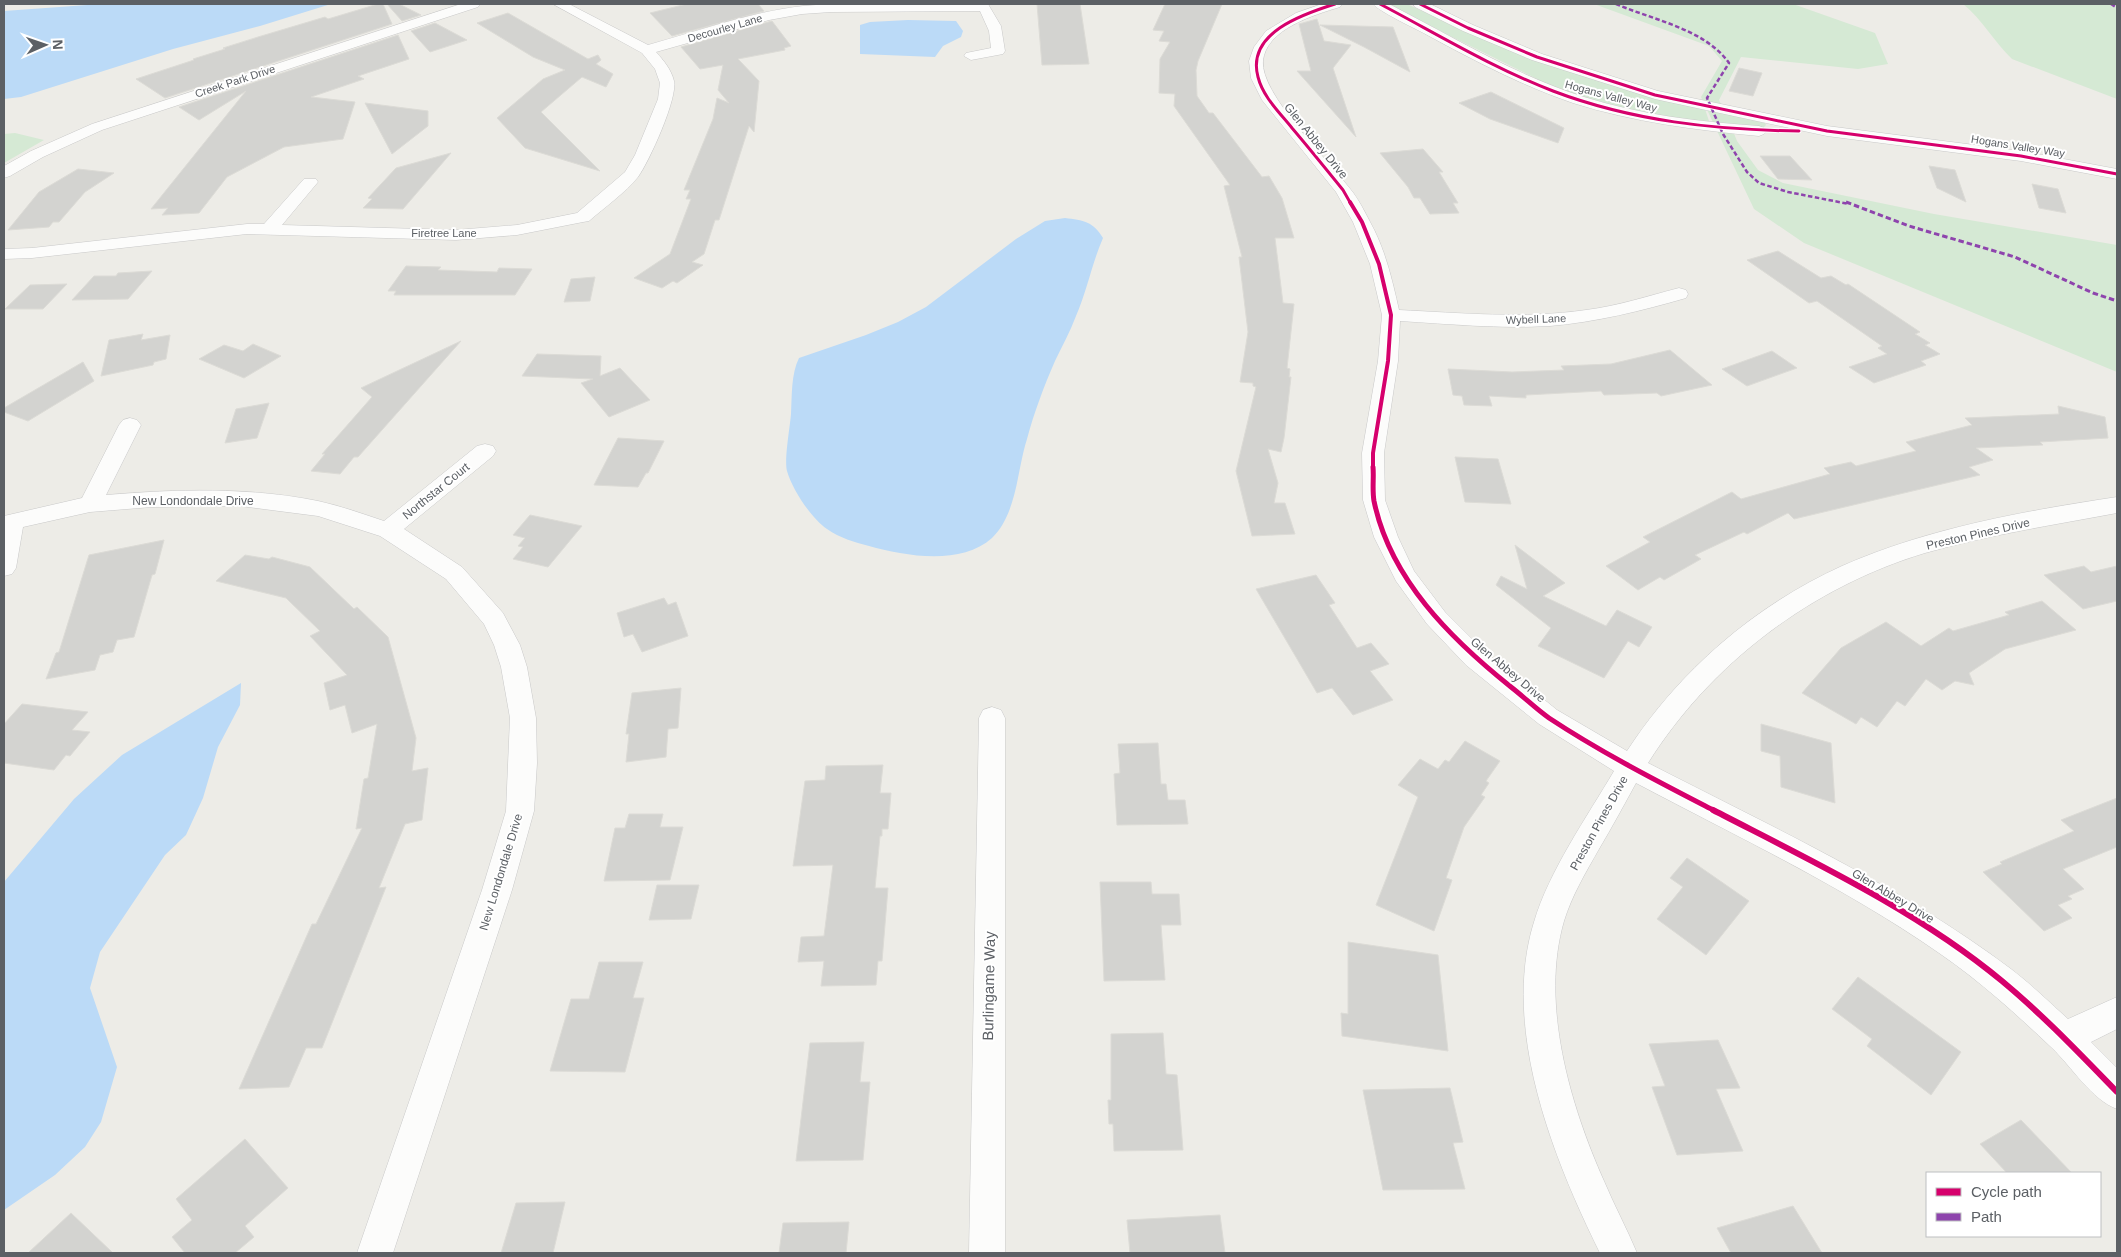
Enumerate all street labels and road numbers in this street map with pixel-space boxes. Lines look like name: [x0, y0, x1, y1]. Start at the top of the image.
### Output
street label: Decourley Lane: [686, 12, 764, 44]
street label: Creek Park Drive: [193, 62, 277, 100]
street label: Hogans Valley Way: [1564, 78, 1659, 114]
street label: Glen Abbey Drive: [1281, 100, 1351, 182]
street label: Hogans Valley Way: [1970, 133, 2066, 159]
street label: Firetree Lane: [411, 227, 477, 239]
street label: Wybell Lane: [1506, 312, 1566, 326]
street label: Northstar Court: [400, 459, 473, 522]
street label: New Londondale Drive: [132, 494, 254, 508]
street label: Preston Pines Drive: [1925, 515, 2032, 553]
street label: Glen Abbey Drive: [1468, 635, 1549, 706]
street label: Preston Pines Drive: [1567, 773, 1631, 873]
street label: New Londondale Drive: [477, 812, 526, 932]
street label: Glen Abbey Drive: [1849, 866, 1937, 926]
street label: Burlingame Way: [979, 931, 998, 1041]

